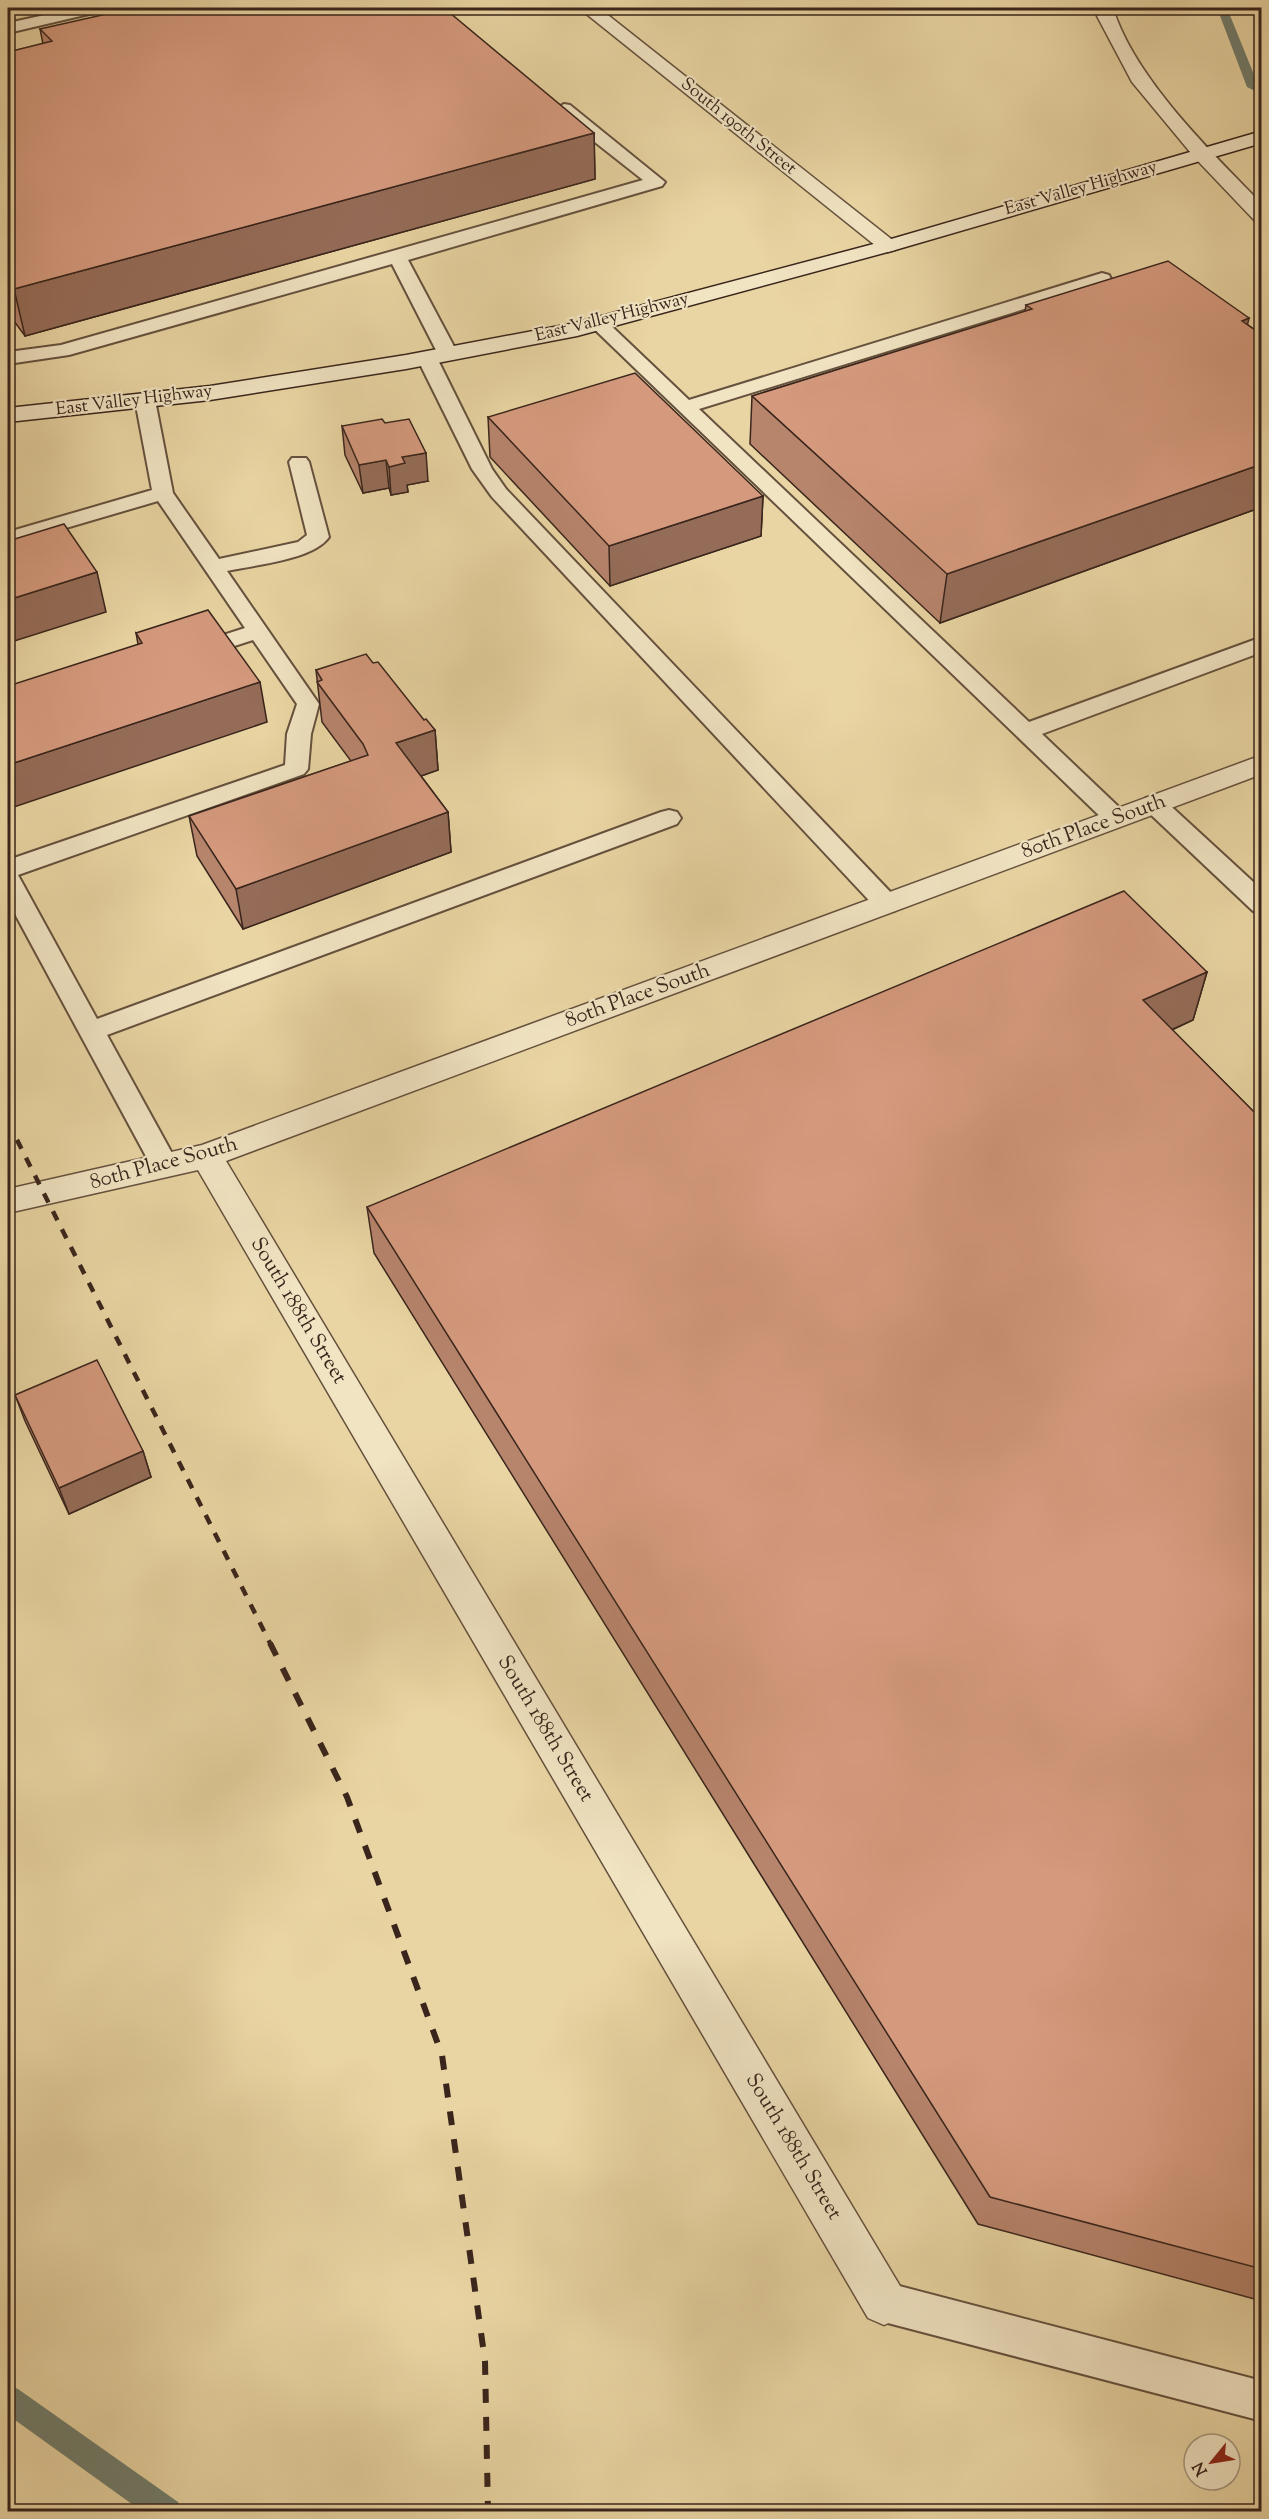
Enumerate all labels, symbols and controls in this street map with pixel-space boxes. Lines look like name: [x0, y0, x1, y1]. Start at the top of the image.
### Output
street label: South 190th Street: [674, 72, 802, 182]
street label: East Valley Highway: [1002, 155, 1160, 223]
street label: East Valley Highway: [532, 286, 692, 350]
street label: East Valley Highway: [54, 378, 214, 424]
street label: 80th Place South: [1017, 787, 1171, 867]
street label: 80th Place South: [561, 956, 715, 1036]
street label: 80th Place South: [87, 1130, 241, 1198]
street label: South 188th Street: [242, 1232, 354, 1390]
street label: South 188th Street: [489, 1650, 601, 1808]
street label: South 188th Street: [737, 2068, 849, 2226]
north arrow: [1182, 2432, 1242, 2492]
text: N: [1188, 2457, 1214, 2480]

